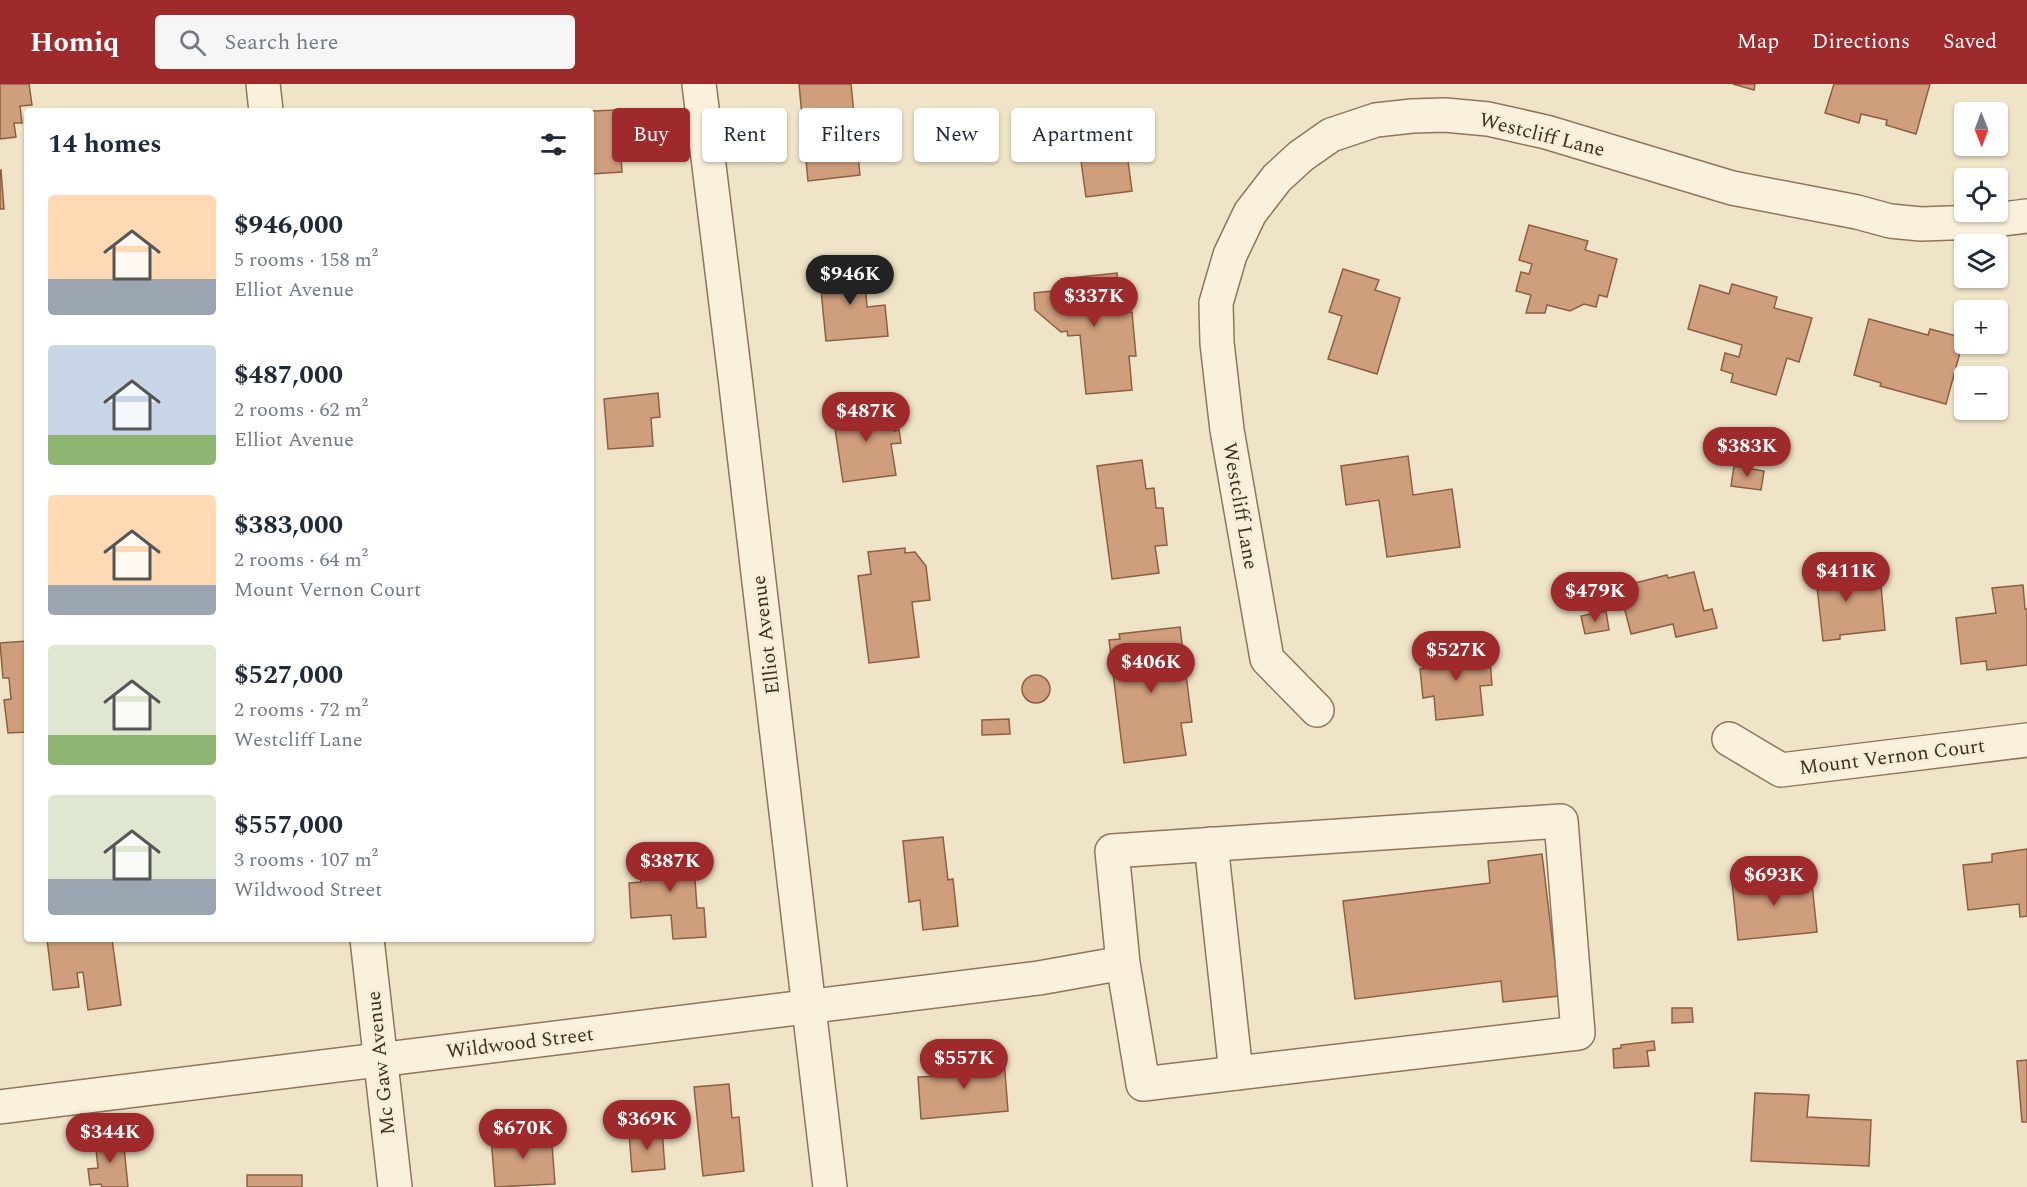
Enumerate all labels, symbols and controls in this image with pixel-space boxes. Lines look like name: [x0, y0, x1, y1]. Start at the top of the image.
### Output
search box: [155, 15, 575, 69]
text: Homiq: [30, 21, 119, 64]
icon: search: [176, 26, 209, 59]
text: Search here: [224, 26, 339, 59]
text: Map: [1737, 26, 1779, 58]
text: Directions: [1812, 26, 1910, 58]
text: Saved: [1943, 26, 1997, 58]
north arrow: [1954, 102, 2008, 156]
map controls: [1954, 102, 2008, 420]
street label: Westcliff Lane: [1476, 105, 1608, 165]
chip: Buy: [612, 108, 690, 162]
chip: Rent: [702, 108, 787, 162]
chip: Filters: [799, 108, 902, 162]
chip: New: [914, 108, 999, 162]
chip: Apartment: [1011, 108, 1155, 162]
text: 14 homes: [48, 124, 162, 164]
icon: filters: [537, 128, 570, 161]
button: locate: [1954, 168, 2008, 222]
text: $946,000: [234, 205, 343, 245]
icon: home: [96, 219, 168, 291]
button: layers: [1954, 234, 2008, 288]
text: 5 rooms · 158 m²: [234, 245, 378, 275]
pin: $946K: [808, 255, 892, 306]
text: $946K: [820, 259, 880, 289]
text: Elliot Avenue: [234, 275, 354, 305]
pin: $337K: [1052, 277, 1136, 328]
text: $337K: [1064, 281, 1124, 311]
button: +: [1954, 300, 2008, 354]
text: $487,000: [234, 355, 343, 395]
button: −: [1954, 366, 2008, 420]
icon: home: [96, 369, 168, 441]
pin: $487K: [824, 392, 908, 443]
text: 2 rooms · 62 m²: [234, 395, 368, 425]
text: $487K: [836, 396, 896, 426]
text: Elliot Avenue: [234, 425, 354, 455]
pin: $383K: [1705, 427, 1789, 478]
text: $383K: [1717, 431, 1777, 461]
street label: Westcliff Lane: [1214, 440, 1266, 572]
text: $383,000: [234, 505, 343, 545]
icon: home: [96, 519, 168, 591]
text: 2 rooms · 64 m²: [234, 545, 368, 575]
pin: $411K: [1804, 552, 1888, 603]
text: $411K: [1816, 556, 1876, 586]
pin: $479K: [1553, 572, 1637, 623]
street label: Elliot Avenue: [744, 574, 788, 696]
text: Mount Vernon Court: [234, 575, 421, 605]
text: $479K: [1565, 576, 1625, 606]
pin: $527K: [1414, 631, 1498, 682]
text: $527K: [1426, 635, 1486, 665]
pin: $406K: [1109, 643, 1193, 694]
text: $406K: [1121, 647, 1181, 677]
text: $527,000: [234, 655, 343, 695]
icon: home: [96, 669, 168, 741]
text: 2 rooms · 72 m²: [234, 695, 368, 725]
text: Westcliff Lane: [234, 725, 363, 755]
street label: Mount Vernon Court: [1797, 731, 1987, 783]
text: $557,000: [234, 805, 343, 845]
icon: home: [96, 819, 168, 891]
pin: $387K: [628, 842, 712, 893]
text: 3 rooms · 107 m²: [234, 845, 378, 875]
text: $387K: [640, 846, 700, 876]
pin: $693K: [1732, 856, 1816, 907]
text: $693K: [1744, 860, 1804, 890]
text: Wildwood Street: [234, 875, 382, 905]
street label: Mc Gaw Avenue: [359, 989, 403, 1137]
street label: Wildwood Street: [445, 1019, 595, 1067]
pin: $557K: [922, 1039, 1006, 1090]
text: $557K: [934, 1043, 994, 1073]
pin: $369K: [605, 1100, 689, 1151]
text: $369K: [617, 1104, 677, 1134]
pin: $670K: [481, 1109, 565, 1160]
pin: $344K: [68, 1113, 152, 1164]
text: $670K: [493, 1113, 553, 1143]
text: $344K: [80, 1117, 140, 1147]

